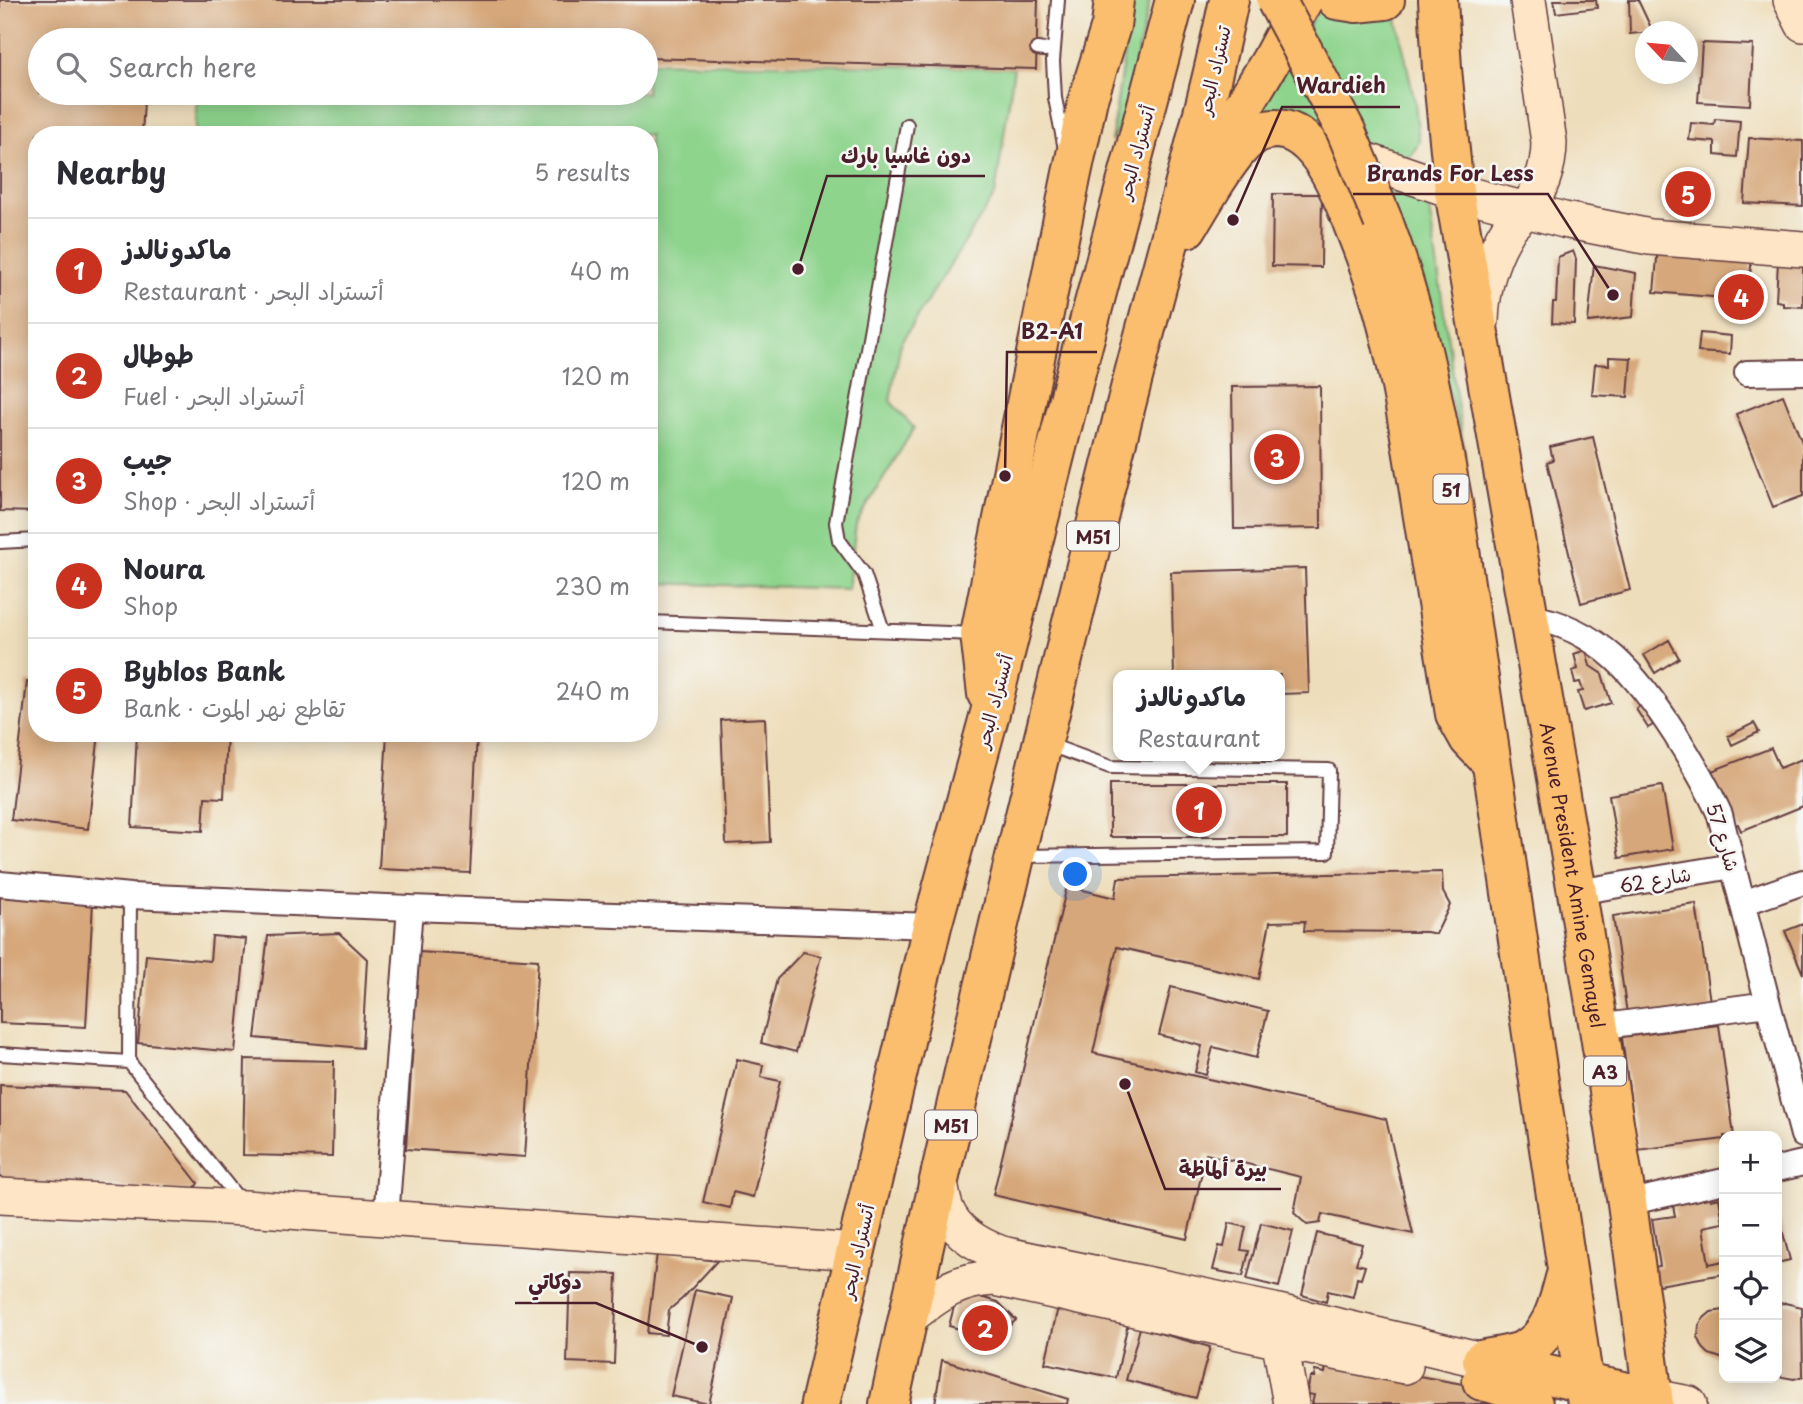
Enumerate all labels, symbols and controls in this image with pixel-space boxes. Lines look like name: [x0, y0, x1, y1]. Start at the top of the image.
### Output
north arrow: [1635, 21, 1698, 84]
street label: تستراد البحر: [1189, 22, 1237, 119]
search box: [28, 28, 658, 105]
text: Search here: [108, 47, 257, 86]
icon: search: [52, 48, 90, 86]
callout: Wardieh: [1282, 65, 1400, 107]
text: Wardieh: [1296, 68, 1386, 100]
street label: أتستراد البحر: [1108, 102, 1161, 204]
callout: دون غاسيا بارك: [827, 134, 985, 176]
text: دون غاسيا بارك: [841, 138, 971, 170]
text: Nearby: [56, 149, 166, 194]
callout: Brands For Less: [1353, 152, 1548, 194]
text: 5 results: [534, 154, 630, 189]
text: Brands For Less: [1366, 156, 1534, 188]
pin: 5: [1665, 168, 1711, 220]
text: ماكدونالدز: [123, 229, 232, 268]
text: 1: [74, 253, 85, 288]
text: 40 m: [570, 253, 630, 288]
pin: 4: [1718, 271, 1764, 323]
text: Restaurant · أتستراد البحر: [123, 273, 384, 308]
callout: B2-A1: [1007, 310, 1097, 352]
text: B2-A1: [1021, 314, 1083, 346]
text: طوطال: [123, 334, 194, 373]
text: 2: [71, 358, 87, 393]
text: 120 m: [562, 358, 630, 393]
text: Fuel · أتستراد البحر: [123, 378, 305, 413]
pin: 3: [1254, 431, 1300, 483]
text: جيب: [123, 439, 172, 478]
text: 3: [71, 463, 87, 498]
text: 120 m: [562, 463, 630, 498]
road number: 51: [1434, 475, 1468, 504]
text: Shop · أتستراد البحر: [123, 483, 315, 518]
road number: M51: [1067, 522, 1119, 550]
text: Noura: [123, 549, 205, 588]
text: 4: [71, 568, 87, 603]
text: 230 m: [555, 568, 630, 603]
text: Shop: [123, 588, 178, 623]
text: Byblos Bank: [123, 651, 285, 690]
street label: أتستراد البحر: [966, 651, 1019, 753]
popup: [1113, 670, 1285, 761]
text: 5: [72, 673, 86, 708]
text: 240 m: [556, 673, 630, 708]
text: ماكدونالدز: [1138, 676, 1246, 715]
text: Bank · تقاطع نهر الموت: [123, 690, 345, 725]
text: Restaurant: [1138, 720, 1260, 755]
street label: Avenue President Amine Gemayel: [1533, 720, 1613, 1030]
pin: 1: [1176, 784, 1222, 836]
street label: شارع 57: [1699, 799, 1748, 875]
your location: [1058, 857, 1092, 891]
street label: شارع 62: [1617, 859, 1693, 900]
road number: A3: [1584, 1056, 1626, 1086]
road number: M51: [925, 1110, 977, 1140]
map controls: [1719, 1131, 1782, 1383]
button: +: [1719, 1131, 1782, 1194]
callout: بيرة ألماظة: [1165, 1147, 1281, 1189]
text: بيرة ألماظة: [1179, 1151, 1267, 1183]
button: −: [1719, 1194, 1782, 1257]
street label: أتستراد البحر: [831, 1201, 881, 1303]
button: locate: [1719, 1257, 1782, 1320]
callout: دوكاتي: [515, 1261, 596, 1303]
text: دوكاتي: [528, 1264, 582, 1301]
pin: 2: [962, 1302, 1008, 1354]
button: layers: [1719, 1320, 1782, 1383]

